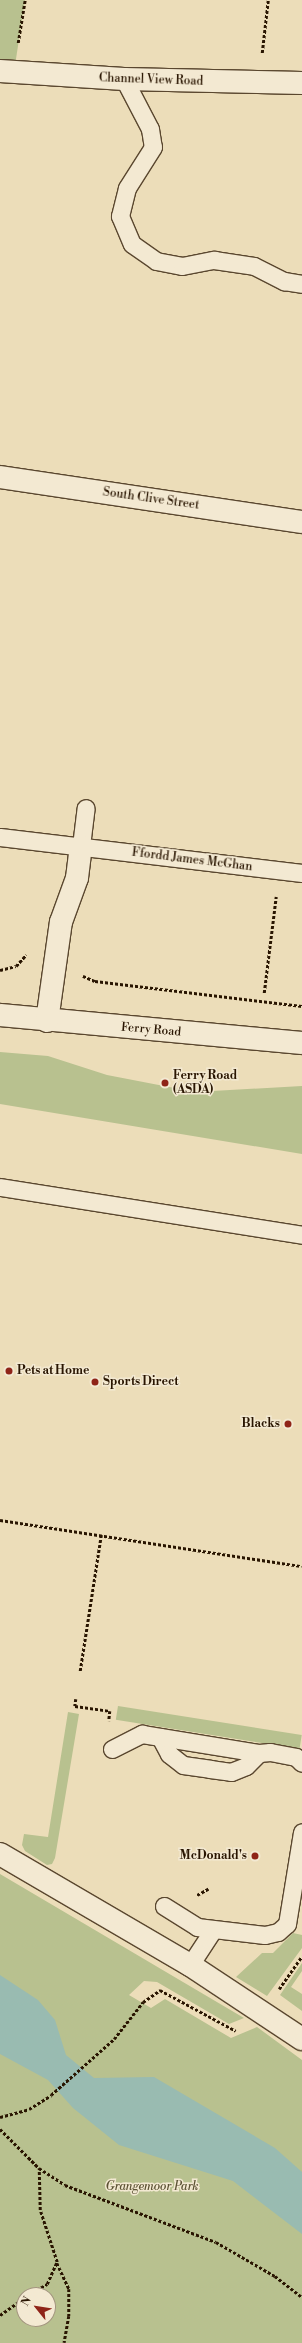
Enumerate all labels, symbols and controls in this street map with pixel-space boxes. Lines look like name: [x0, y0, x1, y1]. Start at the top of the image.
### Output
street label: Channel View Road: [99, 71, 203, 89]
street label: South Clive Street: [102, 485, 200, 513]
street label: Ffordd James McGhan: [131, 845, 253, 875]
street label: Ferry Road: [120, 1020, 182, 1040]
place label: Ferry Road (ASDA): [173, 1069, 237, 1097]
marker: Ferry Road (ASDA): [160, 1078, 170, 1088]
place label: Pets at Home: [17, 1364, 89, 1378]
marker: Pets at Home: [4, 1366, 14, 1376]
place label: Sports Direct: [103, 1375, 179, 1389]
marker: Sports Direct: [90, 1377, 100, 1387]
place label: Blacks: [242, 1417, 280, 1431]
marker: Blacks: [283, 1419, 293, 1429]
place label: McDonald's: [180, 1849, 247, 1863]
marker: McDonald's: [250, 1851, 260, 1861]
park label: Grangemoor Park: [105, 2180, 199, 2194]
north arrow: [16, 2287, 56, 2327]
text: N: [18, 2294, 35, 2309]

